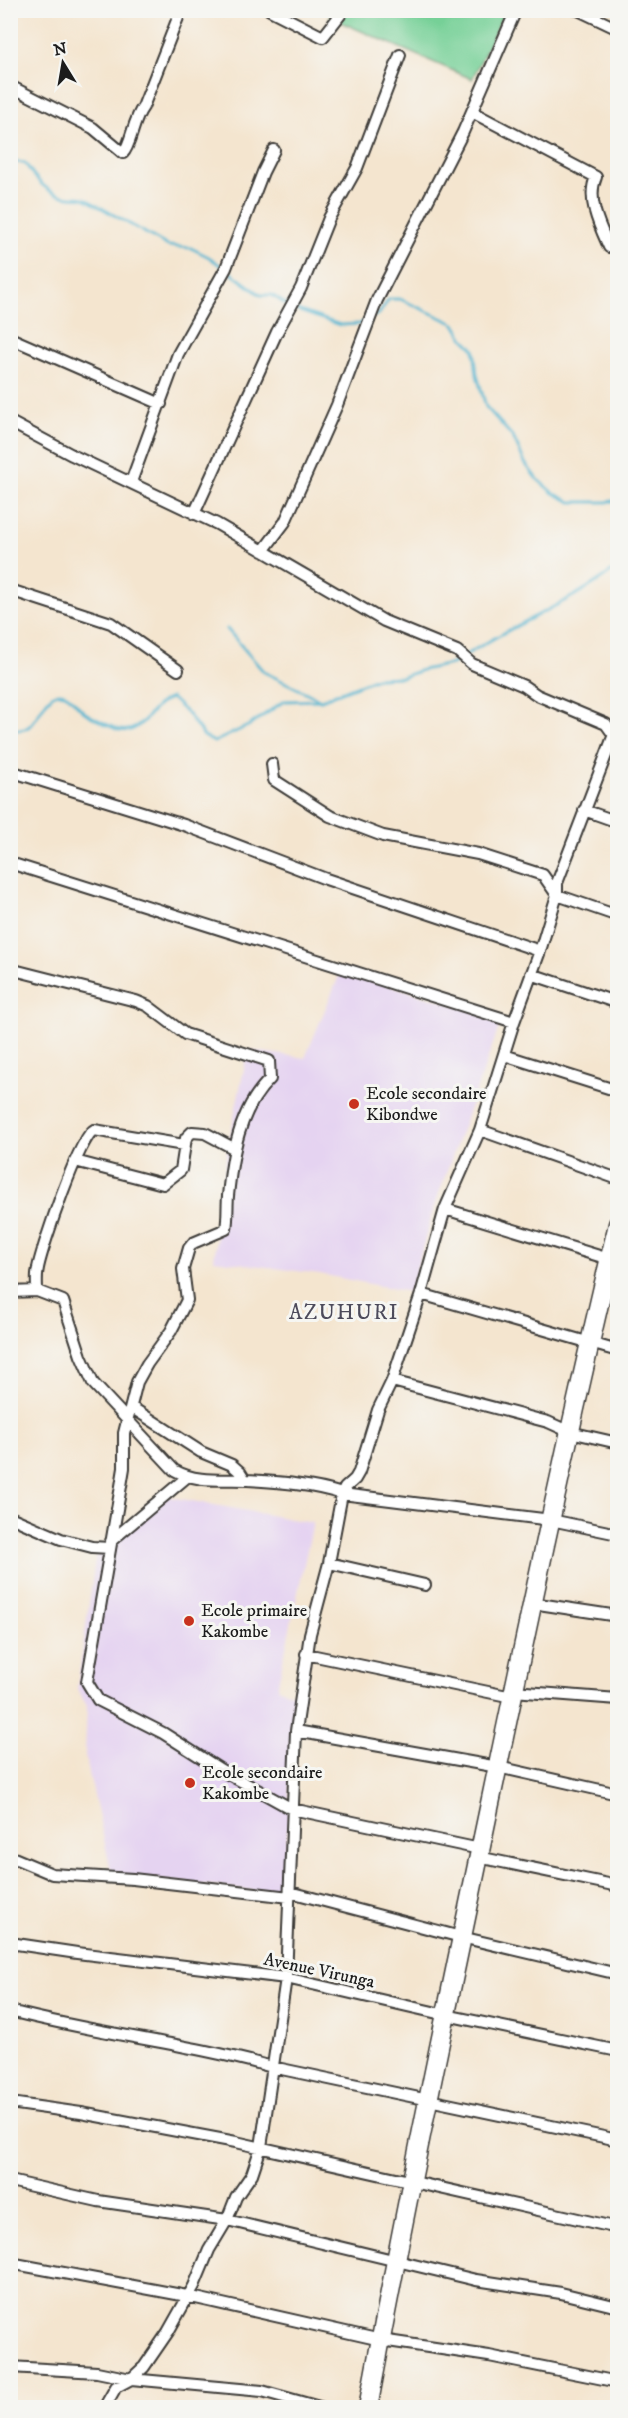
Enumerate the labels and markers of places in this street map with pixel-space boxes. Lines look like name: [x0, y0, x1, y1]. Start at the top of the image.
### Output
place label: Ecole secondaire Kibondwe: [366, 1083, 487, 1126]
marker: Ecole secondaire Kibondwe: [347, 1097, 361, 1111]
place label: Ecole primaire Kakombe: [201, 1600, 307, 1643]
marker: Ecole primaire Kakombe: [182, 1614, 196, 1628]
place label: Ecole secondaire Kakombe: [202, 1762, 323, 1805]
marker: Ecole secondaire Kakombe: [183, 1776, 197, 1790]

